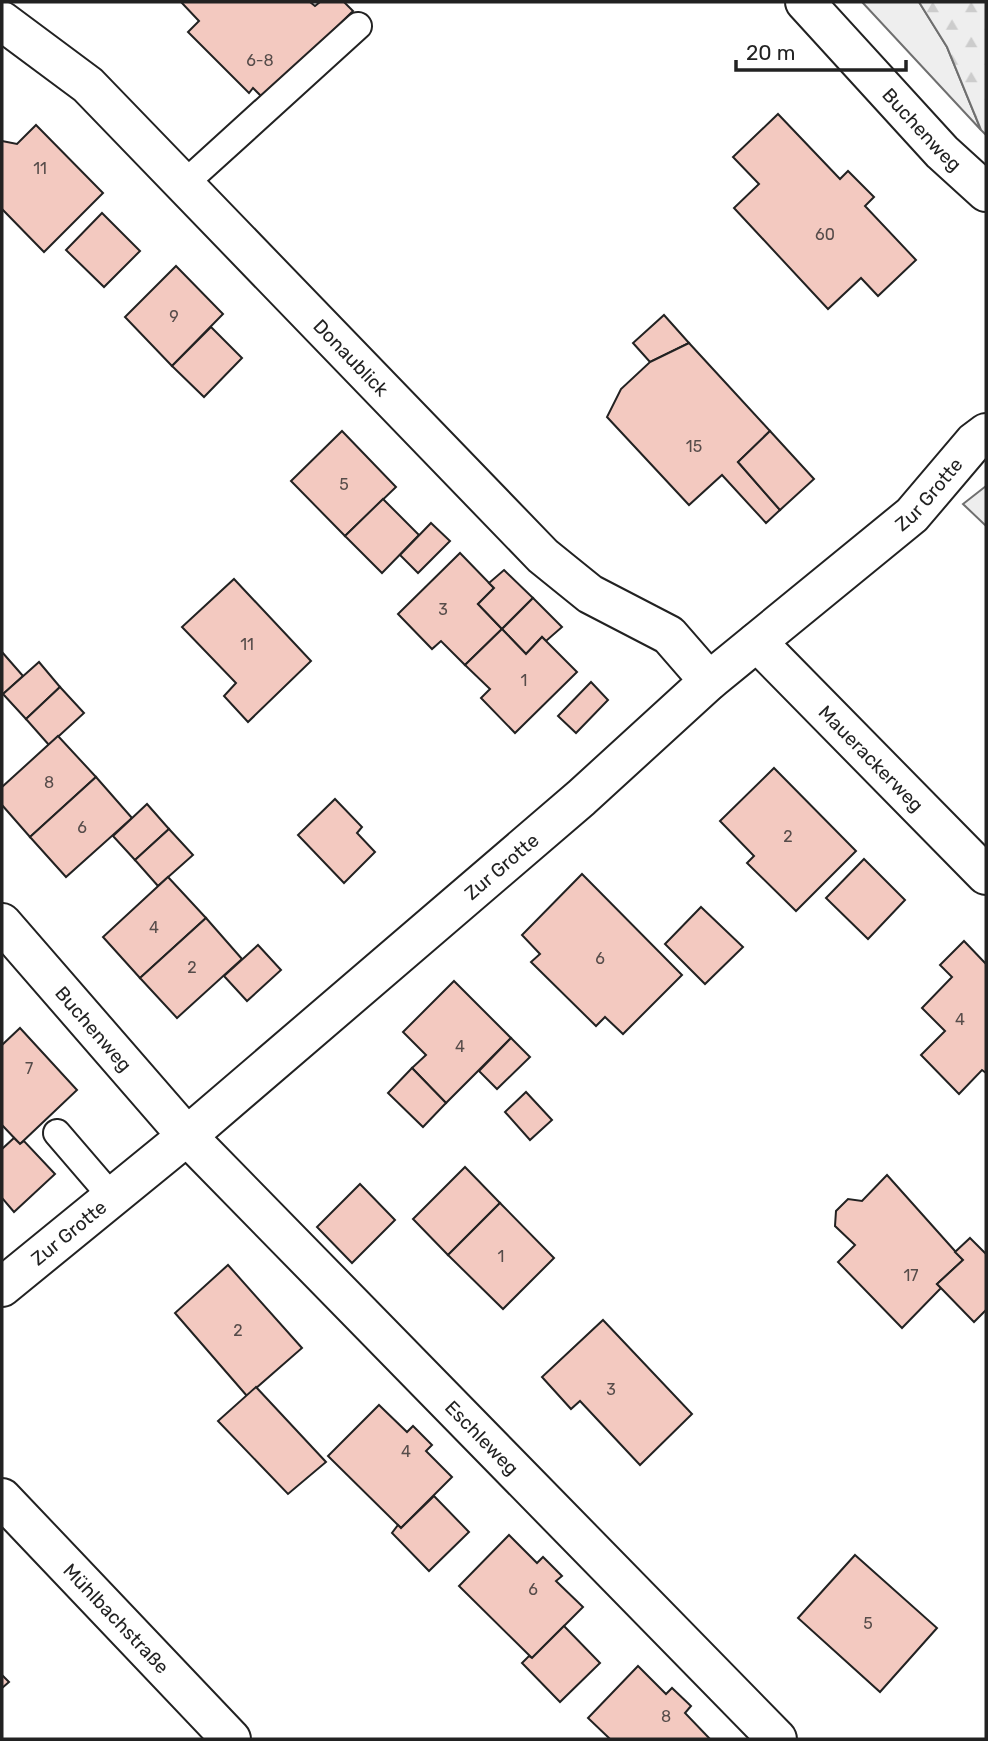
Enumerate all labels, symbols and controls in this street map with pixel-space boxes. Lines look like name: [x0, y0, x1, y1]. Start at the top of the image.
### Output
scale bar: [736, 28, 906, 72]
text: 20 m: [746, 40, 795, 65]
house number: 6-8: [246, 51, 274, 70]
street label: Buchenweg: [877, 83, 966, 176]
house number: 11: [33, 159, 47, 178]
house number: 60: [815, 225, 835, 244]
house number: 9: [169, 307, 179, 326]
street label: Donaublick: [308, 314, 393, 401]
house number: 15: [686, 437, 702, 456]
street label: Zur Grotte: [891, 453, 968, 536]
house number: 5: [339, 475, 349, 494]
house number: 3: [438, 600, 448, 619]
house number: 11: [240, 635, 254, 654]
house number: 1: [521, 671, 527, 690]
street label: Mauerackerweg: [814, 701, 928, 817]
house number: 8: [44, 773, 54, 792]
house number: 6: [77, 818, 87, 837]
house number: 2: [783, 827, 793, 846]
street label: Zur Grotte: [460, 829, 543, 905]
house number: 4: [149, 918, 159, 937]
house number: 6: [595, 949, 605, 968]
house number: 2: [187, 958, 197, 977]
street label: Buchenweg: [50, 982, 137, 1076]
house number: 4: [955, 1010, 965, 1029]
house number: 4: [455, 1037, 465, 1056]
house number: 7: [25, 1059, 33, 1078]
street label: Zur Grotte: [27, 1196, 111, 1270]
house number: 1: [498, 1247, 504, 1266]
house number: 17: [903, 1266, 919, 1285]
house number: 2: [233, 1321, 243, 1340]
house number: 3: [606, 1380, 616, 1399]
street label: Eschleweg: [440, 1396, 523, 1480]
house number: 4: [401, 1442, 411, 1461]
street label: Mühlbachstraße: [58, 1559, 174, 1679]
house number: 6: [528, 1580, 538, 1599]
house number: 5: [863, 1614, 873, 1633]
house number: 8: [661, 1707, 671, 1726]

